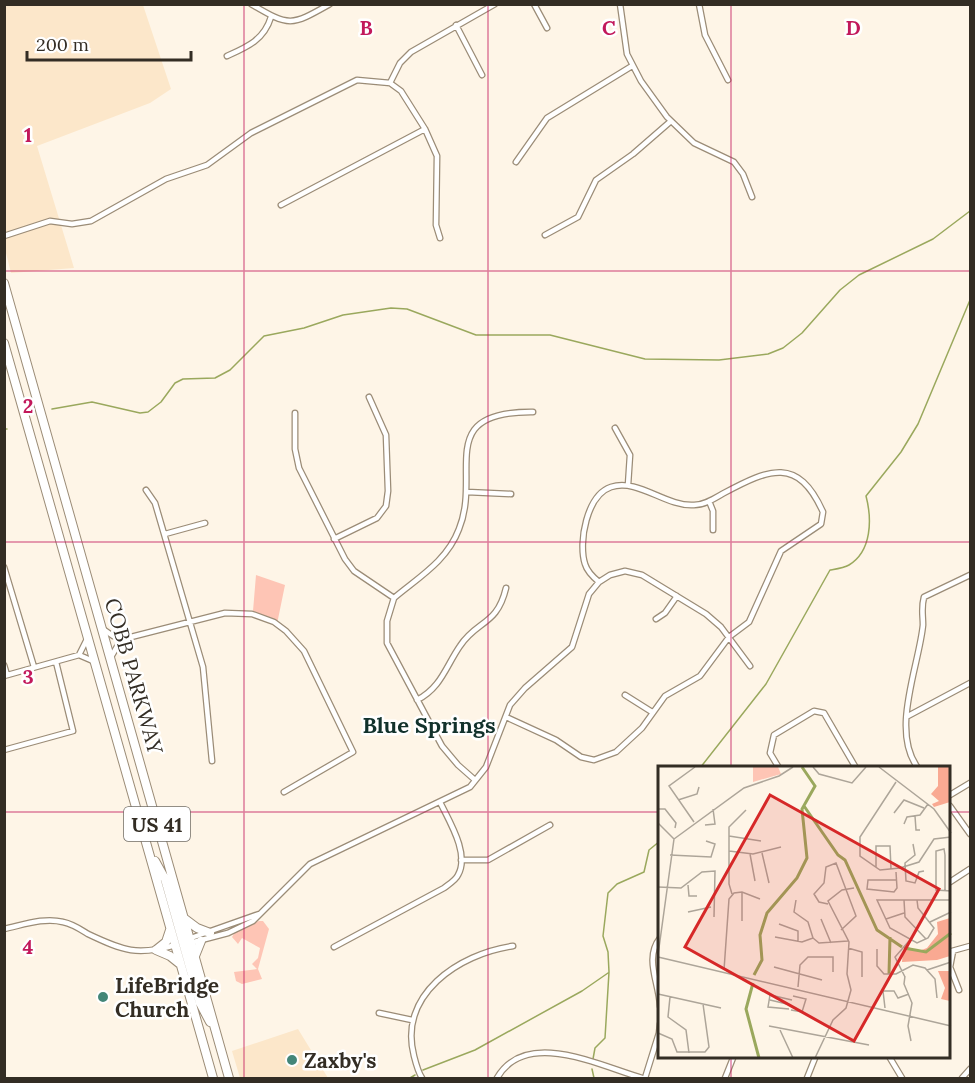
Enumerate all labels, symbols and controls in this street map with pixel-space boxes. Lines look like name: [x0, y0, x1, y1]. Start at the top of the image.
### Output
text: B: [359, 15, 373, 40]
text: C: [602, 15, 616, 40]
text: D: [845, 15, 861, 40]
scale bar: [27, 24, 190, 62]
text: 200 m: [36, 33, 89, 56]
text: 1: [24, 122, 32, 147]
text: 2: [23, 393, 33, 418]
street label: COBB PARKWAY: [99, 595, 169, 758]
text: 3: [22, 664, 34, 689]
district label: Blue Springs: [362, 711, 496, 739]
inset map: [658, 766, 951, 1059]
road number: US 41: [124, 807, 190, 841]
text: 4: [23, 934, 34, 959]
place label: LifeBridge Church: [115, 972, 219, 1023]
marker: LifeBridge Church: [96, 990, 110, 1004]
place label: Zaxby's: [304, 1047, 377, 1074]
marker: Zaxby's: [285, 1053, 299, 1067]

